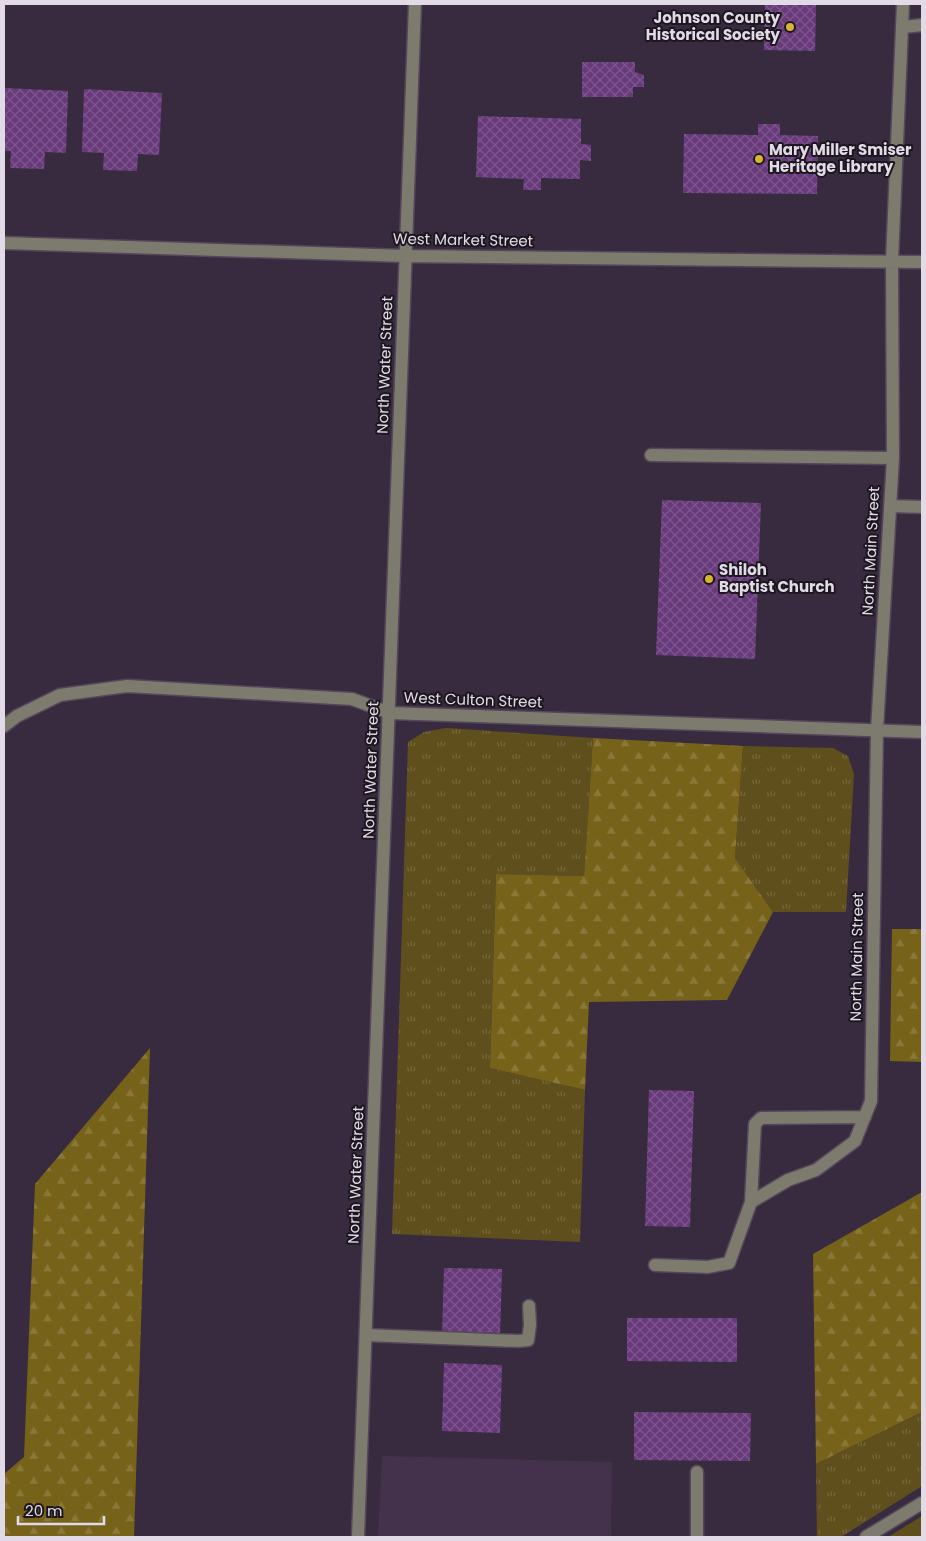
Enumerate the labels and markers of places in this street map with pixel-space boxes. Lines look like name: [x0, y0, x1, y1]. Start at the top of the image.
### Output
place label: Johnson County Historical Society: [646, 7, 781, 45]
marker: Johnson County Historical Society: [784, 21, 796, 33]
place label: Mary Miller Smiser Heritage Library: [769, 139, 912, 177]
marker: Mary Miller Smiser Heritage Library: [753, 153, 765, 165]
place label: Shiloh Baptist Church: [719, 559, 835, 597]
marker: Shiloh Baptist Church: [703, 573, 715, 585]

